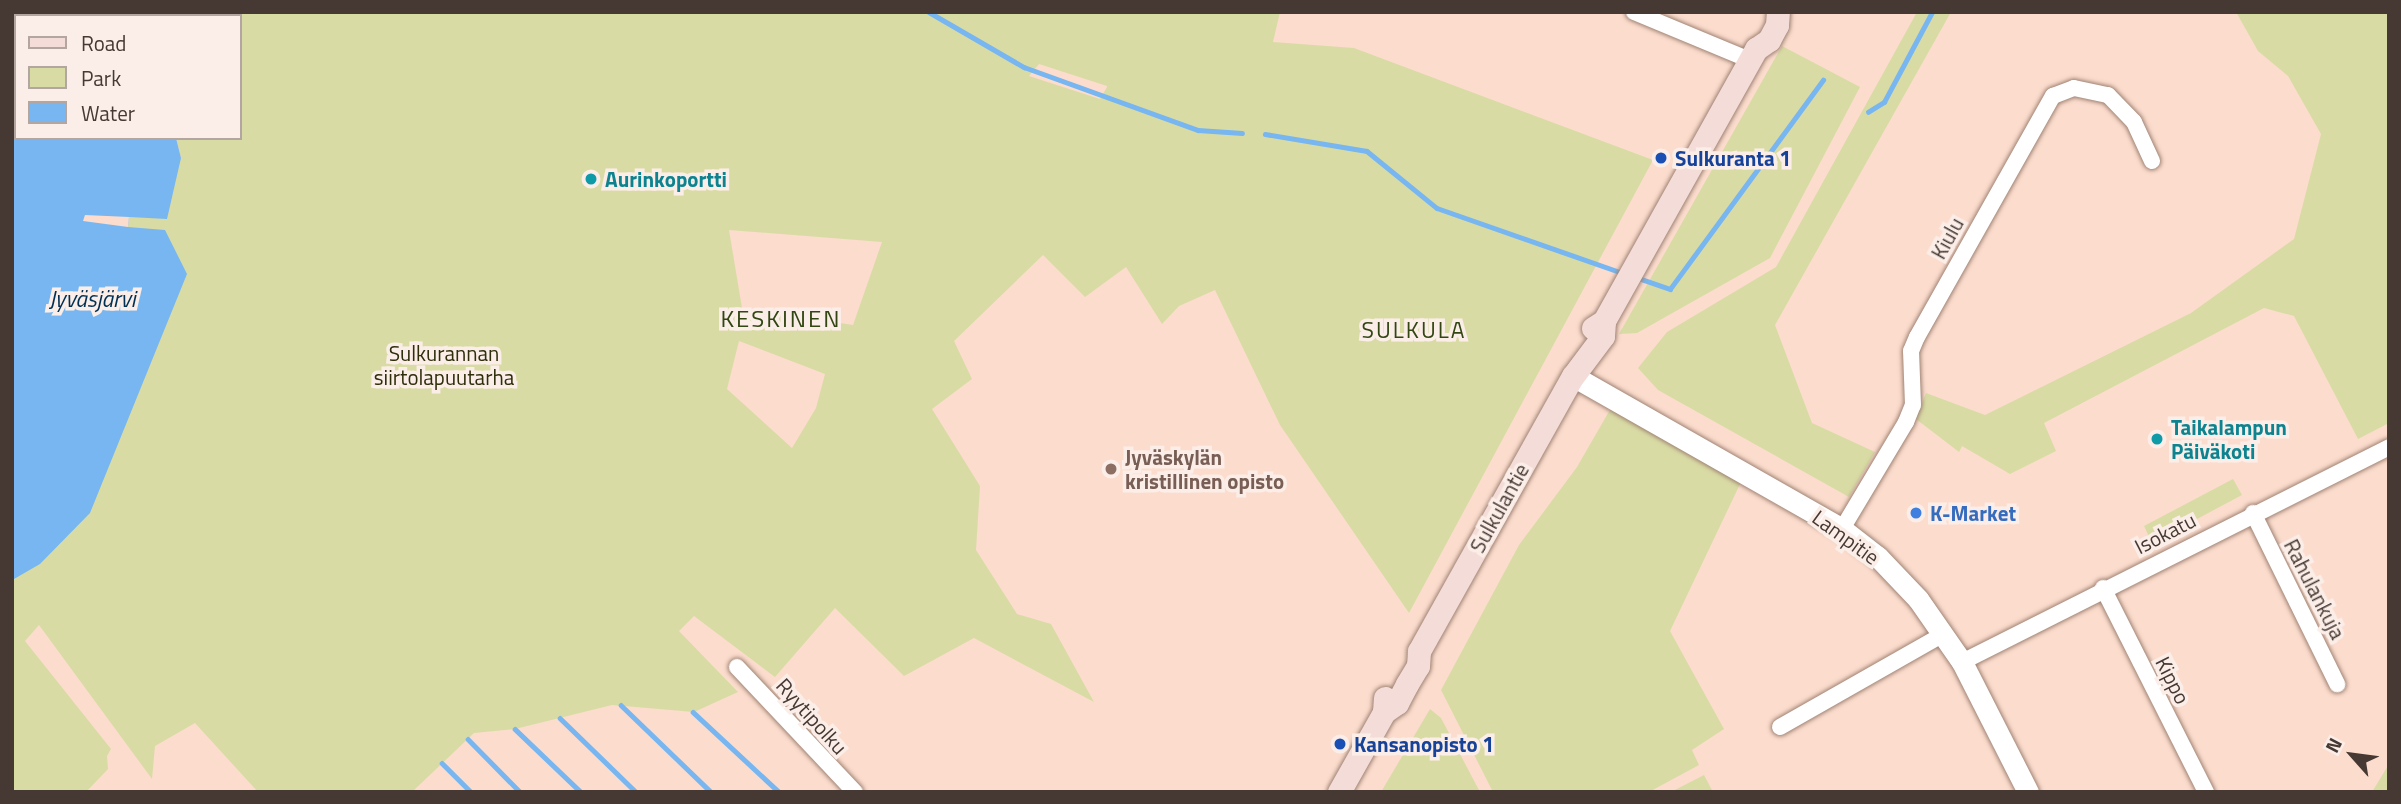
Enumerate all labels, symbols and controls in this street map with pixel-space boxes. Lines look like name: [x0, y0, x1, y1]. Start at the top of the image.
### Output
legend: [14, 14, 242, 140]
text: Road: [81, 27, 126, 59]
text: Park: [81, 62, 121, 94]
text: Water: [81, 97, 135, 129]
place label: Sulkuranta 1: [1675, 145, 1791, 171]
marker: Sulkuranta 1: [1653, 150, 1669, 166]
place label: Aurinkoportti: [605, 166, 727, 192]
marker: Aurinkoportti: [583, 171, 599, 187]
street label: Kiulu: [1925, 213, 1969, 263]
water label: Jyväsjärvi: [49, 285, 135, 313]
district label: KESKINEN: [721, 305, 841, 333]
district label: SULKULA: [1362, 316, 1466, 344]
park label: Sulkurannan siirtolapuutarha: [374, 340, 514, 390]
place label: Taikalampun Päiväkoti: [2171, 414, 2287, 464]
marker: Taikalampun Päiväkoti: [2149, 431, 2165, 447]
place label: Jyväskylän kristillinen opisto: [1125, 444, 1284, 494]
street label: Sulkulantie: [1464, 459, 1534, 557]
marker: Jyväskylän kristillinen opisto: [1103, 461, 1119, 477]
place label: K-Market: [1930, 500, 2016, 526]
street label: Lampitie: [1808, 504, 1884, 570]
marker: K-Market: [1908, 505, 1924, 521]
street label: Isokatu: [2130, 507, 2200, 559]
street label: Rahulankuja: [2279, 535, 2351, 643]
street label: Kippo: [2150, 652, 2196, 708]
street label: Ryytipolku: [771, 673, 853, 759]
north arrow: [2317, 720, 2387, 790]
place label: Kansanopisto 1: [1354, 731, 1494, 757]
text: N: [2317, 732, 2349, 758]
marker: Kansanopisto 1: [1332, 736, 1348, 752]

